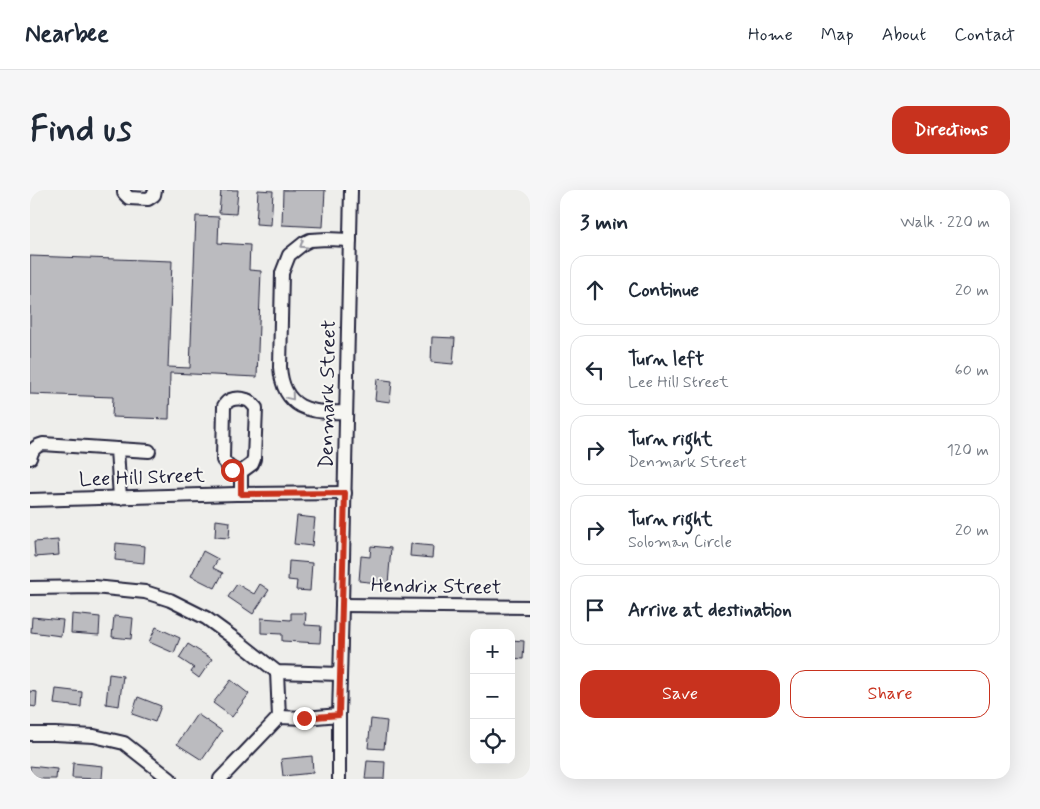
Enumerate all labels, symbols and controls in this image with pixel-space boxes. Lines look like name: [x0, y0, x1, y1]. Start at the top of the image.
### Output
text: Nearbee: [25, 19, 109, 50]
text: Home: [748, 23, 793, 47]
text: Map: [821, 23, 854, 47]
text: About: [882, 23, 926, 47]
text: Contact: [954, 23, 1015, 47]
button: Directions: [892, 106, 1010, 154]
text: Find us: [30, 107, 132, 153]
text: 3 min: [580, 209, 628, 237]
text: Walk · 220 m: [900, 212, 990, 233]
one-way arrow: [299, 239, 308, 248]
icon: ahead: [581, 276, 609, 304]
text: Continue: [628, 278, 699, 303]
text: 20 m: [955, 280, 989, 301]
street label: Denmark Street: [313, 319, 343, 469]
text: Turn left: [628, 347, 704, 372]
icon: left: [581, 356, 609, 384]
text: 60 m: [955, 360, 989, 381]
text: Lee Hill Street: [628, 372, 729, 393]
one-way arrow: [285, 391, 294, 400]
text: Turn right: [628, 427, 712, 452]
icon: right: [581, 436, 609, 464]
text: 120 m: [947, 440, 989, 461]
text: Denmark Street: [628, 452, 747, 473]
route start: [221, 459, 244, 482]
street label: Lee Hill Street: [79, 462, 206, 494]
text: Turn right: [628, 507, 712, 532]
icon: right: [581, 516, 609, 544]
text: 20 m: [955, 520, 989, 541]
text: Soloman Circle: [628, 532, 732, 553]
street label: Hendrix Street: [371, 572, 501, 602]
icon: arrive: [581, 596, 609, 624]
text: Arrive at destination: [628, 598, 792, 623]
map controls: [470, 629, 515, 764]
button: +: [470, 629, 515, 674]
button: Save: [580, 670, 780, 718]
button: Share: [790, 670, 990, 718]
button: −: [470, 674, 515, 719]
route end: [293, 707, 316, 730]
button: locate: [470, 719, 515, 764]

